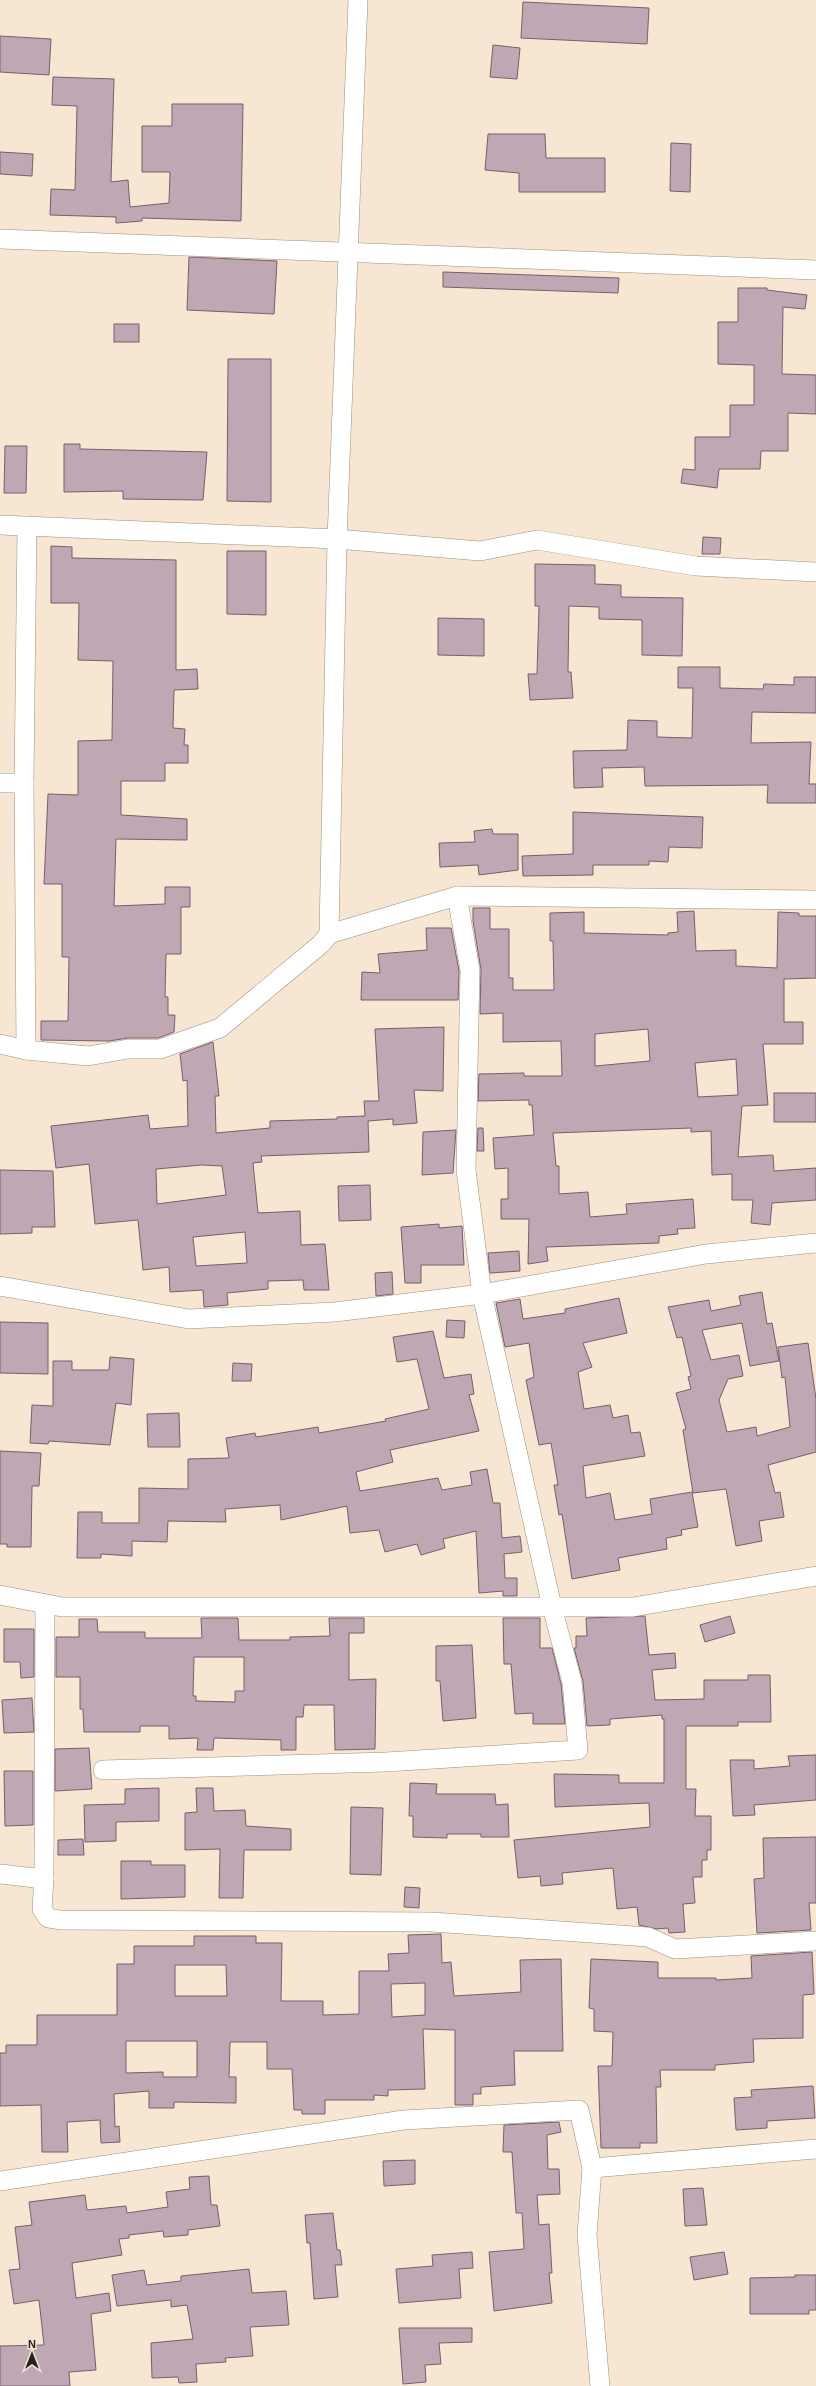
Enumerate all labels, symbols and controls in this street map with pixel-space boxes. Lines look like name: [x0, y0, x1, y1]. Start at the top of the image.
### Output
north arrow: [12, 2334, 52, 2374]
text: N: [28, 2338, 36, 2350]

